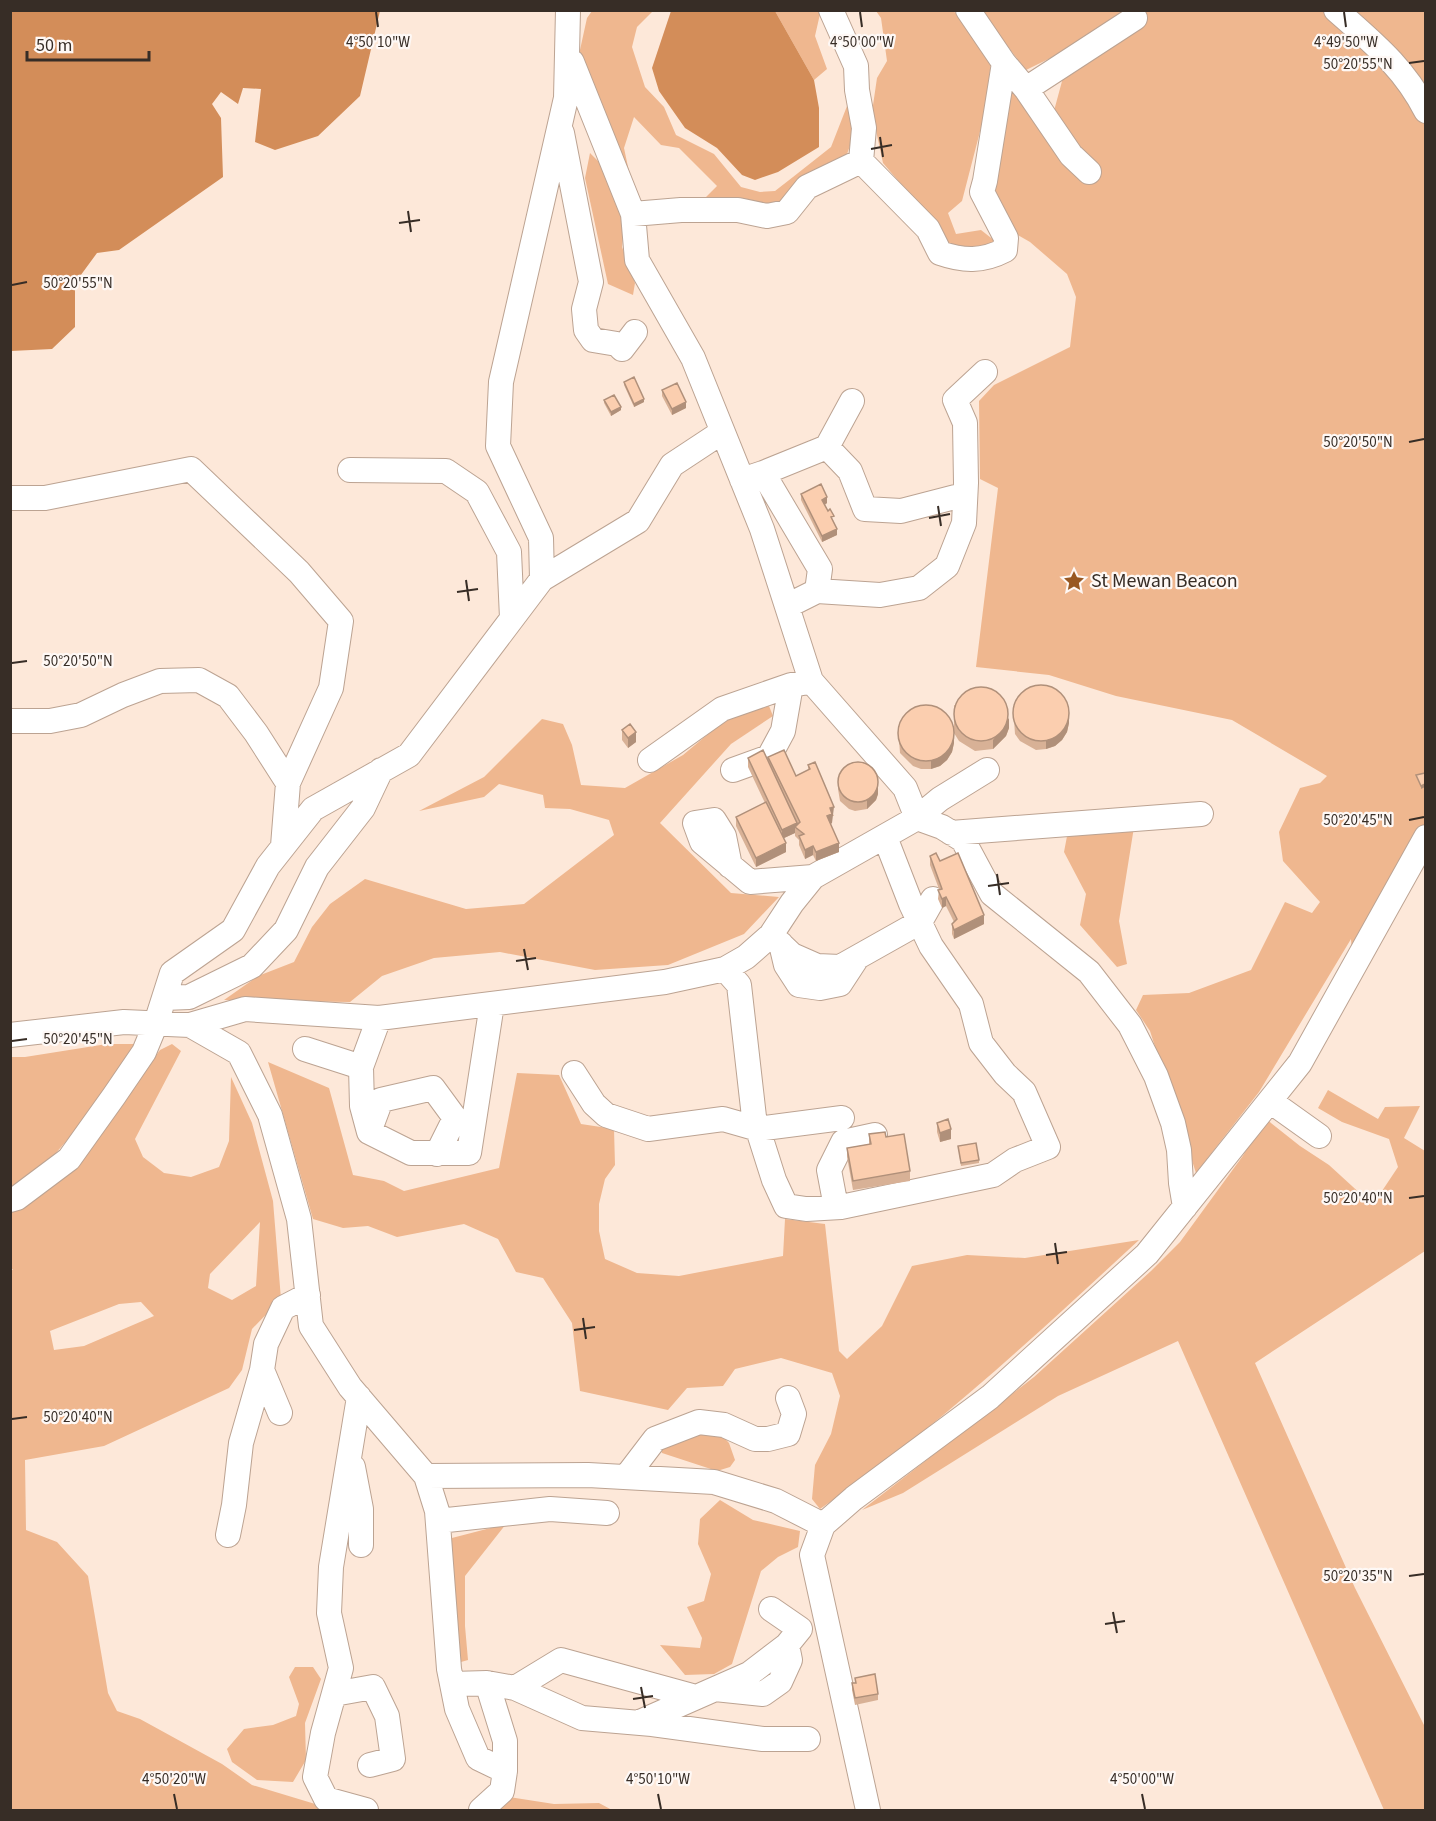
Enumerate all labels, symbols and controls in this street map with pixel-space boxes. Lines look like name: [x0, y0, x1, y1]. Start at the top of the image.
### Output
scale bar: [27, 24, 148, 62]
text: 4°50'10"W: [346, 32, 410, 53]
text: 4°50'00"W: [830, 32, 894, 53]
text: 4°49'50"W: [1314, 32, 1378, 53]
text: 50 m: [36, 33, 72, 58]
text: 50°20'55"N: [1323, 54, 1393, 75]
text: 50°20'55"N: [43, 273, 113, 294]
text: 50°20'50"N: [1323, 432, 1393, 453]
place label: St Mewan Beacon: [1091, 567, 1238, 595]
place icon: St Mewan Beacon: [1062, 569, 1086, 593]
text: 50°20'50"N: [43, 651, 113, 672]
text: 50°20'45"N: [1323, 810, 1393, 831]
text: 50°20'45"N: [43, 1029, 113, 1050]
text: 50°20'40"N: [1323, 1188, 1393, 1209]
text: 50°20'40"N: [43, 1407, 113, 1428]
text: 50°20'35"N: [1323, 1566, 1393, 1587]
text: 4°50'20"W: [142, 1769, 206, 1790]
text: 4°50'10"W: [626, 1769, 690, 1790]
text: 4°50'00"W: [1110, 1769, 1174, 1790]

